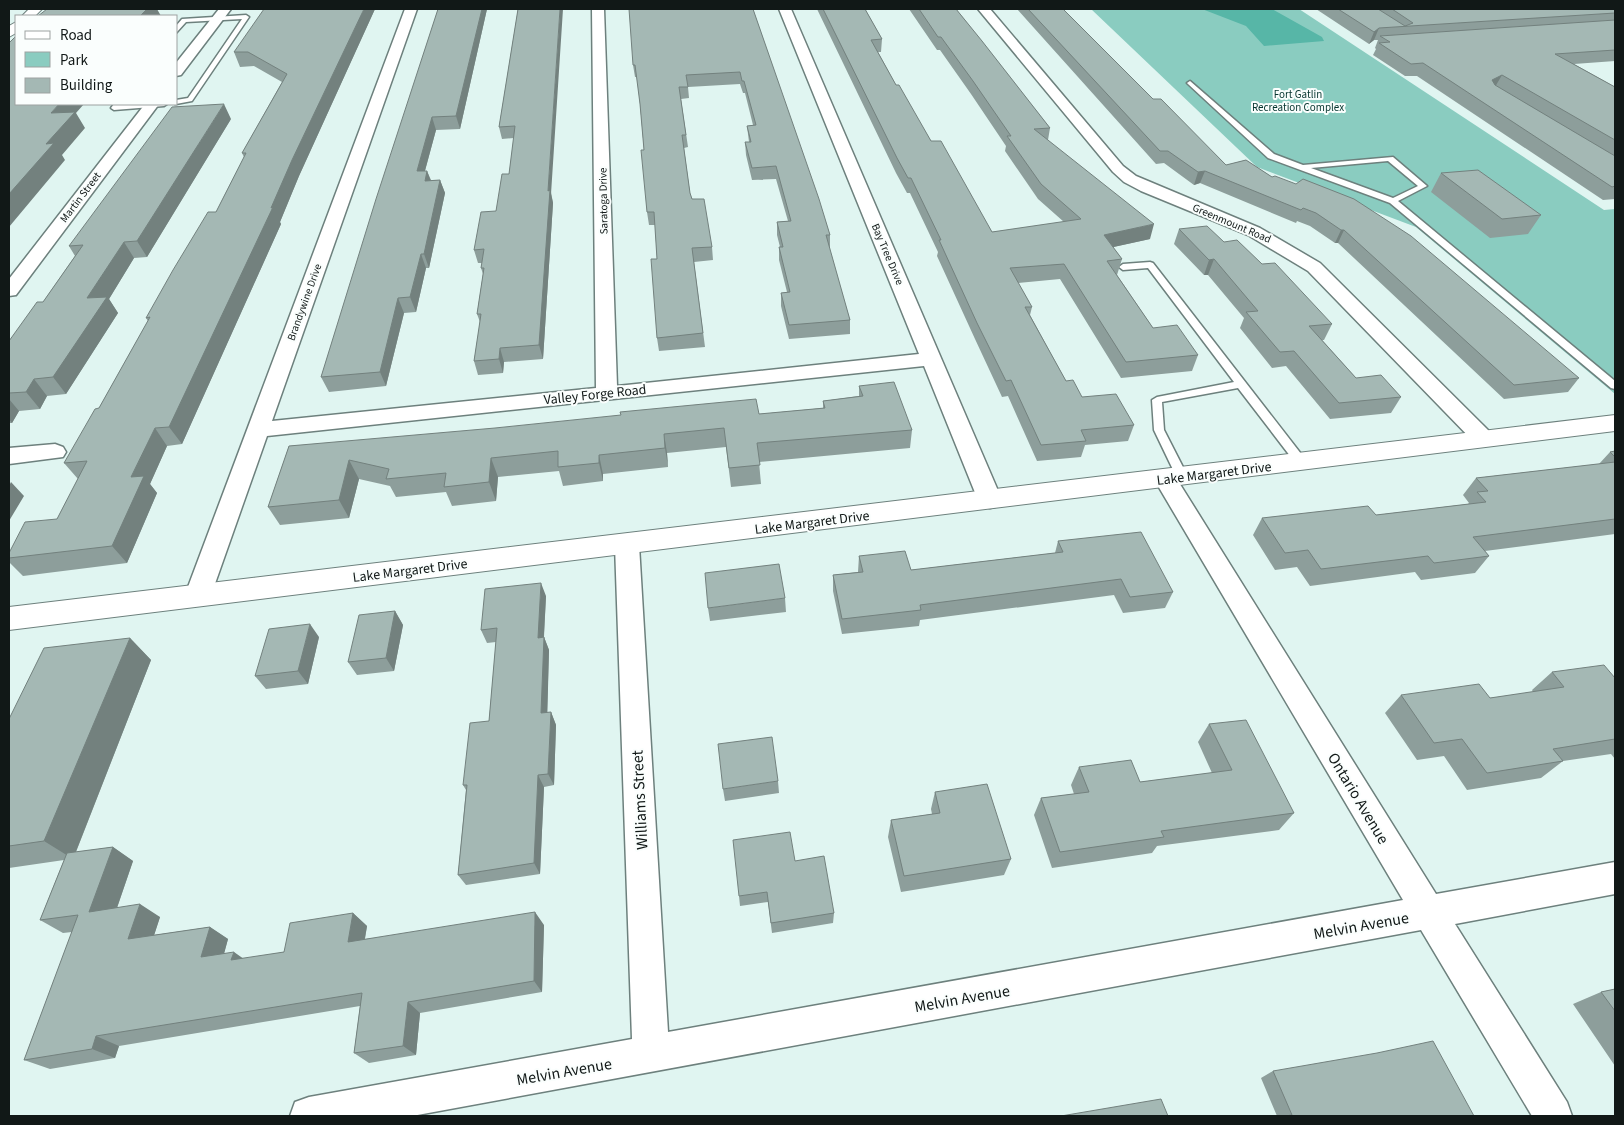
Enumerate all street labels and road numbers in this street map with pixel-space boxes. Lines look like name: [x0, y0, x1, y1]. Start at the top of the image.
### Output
street label: Saratoga Drive: [595, 167, 612, 235]
street label: Martin Street: [56, 169, 104, 226]
street label: Greenmount Road: [1190, 200, 1273, 247]
street label: Bay Tree Drive: [868, 221, 907, 288]
street label: Brandywine Drive: [284, 261, 326, 343]
street label: Valley Forge Road: [543, 380, 647, 410]
street label: Lake Margaret Drive: [1156, 457, 1273, 491]
street label: Lake Margaret Drive: [754, 506, 871, 540]
street label: Lake Margaret Drive: [352, 554, 469, 588]
street label: Williams Street: [626, 749, 654, 850]
street label: Ontario Avenue: [1322, 749, 1394, 848]
street label: Melvin Avenue: [1312, 907, 1411, 945]
street label: Melvin Avenue: [913, 980, 1012, 1018]
street label: Melvin Avenue: [515, 1053, 614, 1091]

